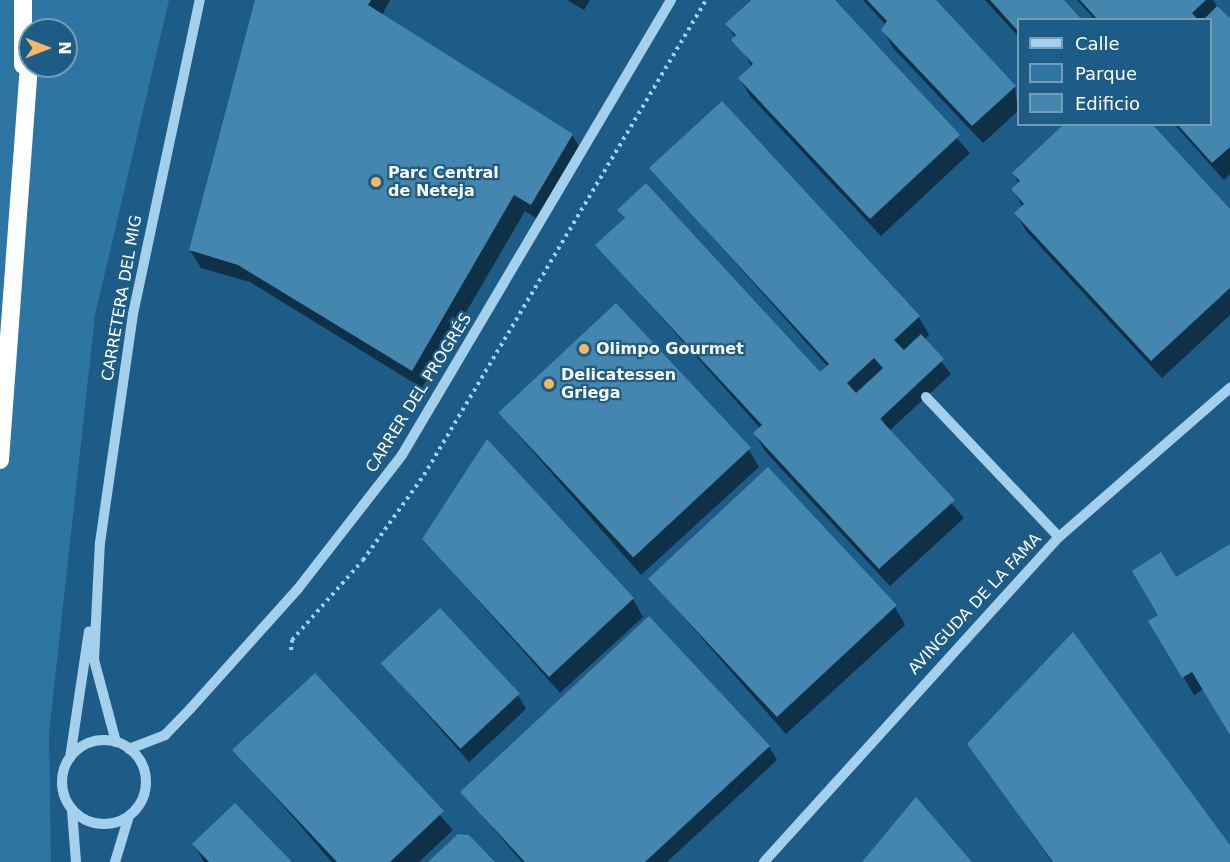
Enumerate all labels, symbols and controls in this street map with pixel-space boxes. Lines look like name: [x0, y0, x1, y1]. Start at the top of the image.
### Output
north arrow: [18, 18, 78, 78]
legend: [1017, 18, 1212, 126]
text: Calle: [1075, 33, 1120, 54]
text: N: [55, 41, 74, 55]
text: Parque: [1075, 63, 1137, 84]
text: Edificio: [1075, 93, 1140, 114]
place label: Parc Central de Neteja: [388, 163, 499, 201]
marker: Parc Central de Neteja: [369, 175, 383, 189]
street label: CARRETERA DEL MIG: [98, 214, 146, 382]
street label: CARRER DEL PROGRÉS: [362, 310, 476, 476]
place label: Olimpo Gourmet: [596, 339, 744, 359]
marker: Olimpo Gourmet: [577, 342, 591, 356]
place label: Delicatessen Griega: [561, 365, 676, 403]
marker: Delicatessen Griega: [542, 377, 556, 391]
street label: AVINGUDA DE LA FAMA: [905, 529, 1045, 679]

